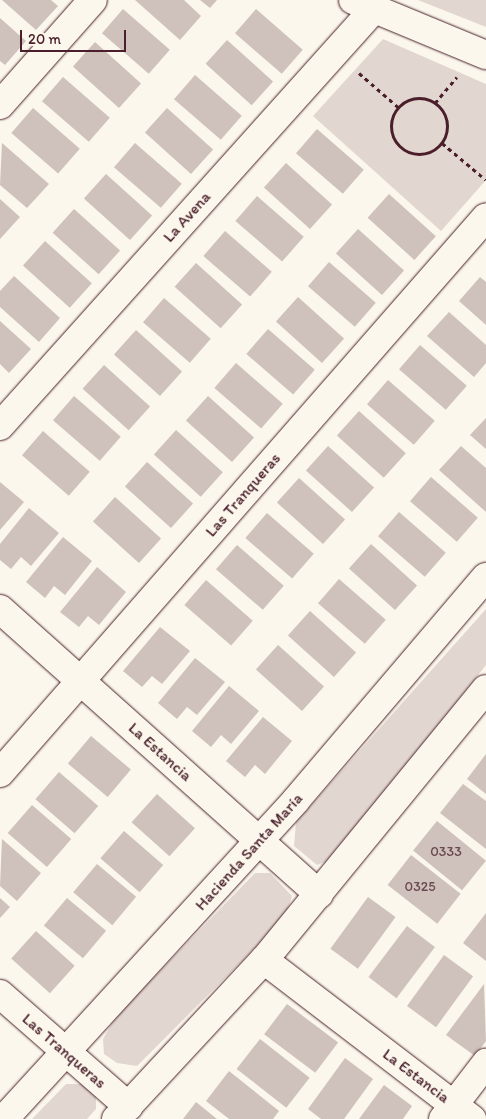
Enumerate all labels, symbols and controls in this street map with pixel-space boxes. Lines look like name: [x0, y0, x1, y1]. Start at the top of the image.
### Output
scale bar: [22, 20, 129, 52]
text: 20 m: [28, 30, 61, 48]
street label: La Avena: [159, 188, 215, 246]
street label: Las Tranqueras: [201, 449, 285, 541]
street label: La Estancia: [124, 718, 196, 786]
street label: Hacienda Santa María: [191, 789, 307, 915]
house number: 0333: [430, 844, 462, 860]
house number: 0325: [405, 879, 435, 895]
street label: Las Tranqueras: [18, 1009, 110, 1093]
street label: La Estancia: [379, 1044, 453, 1108]

